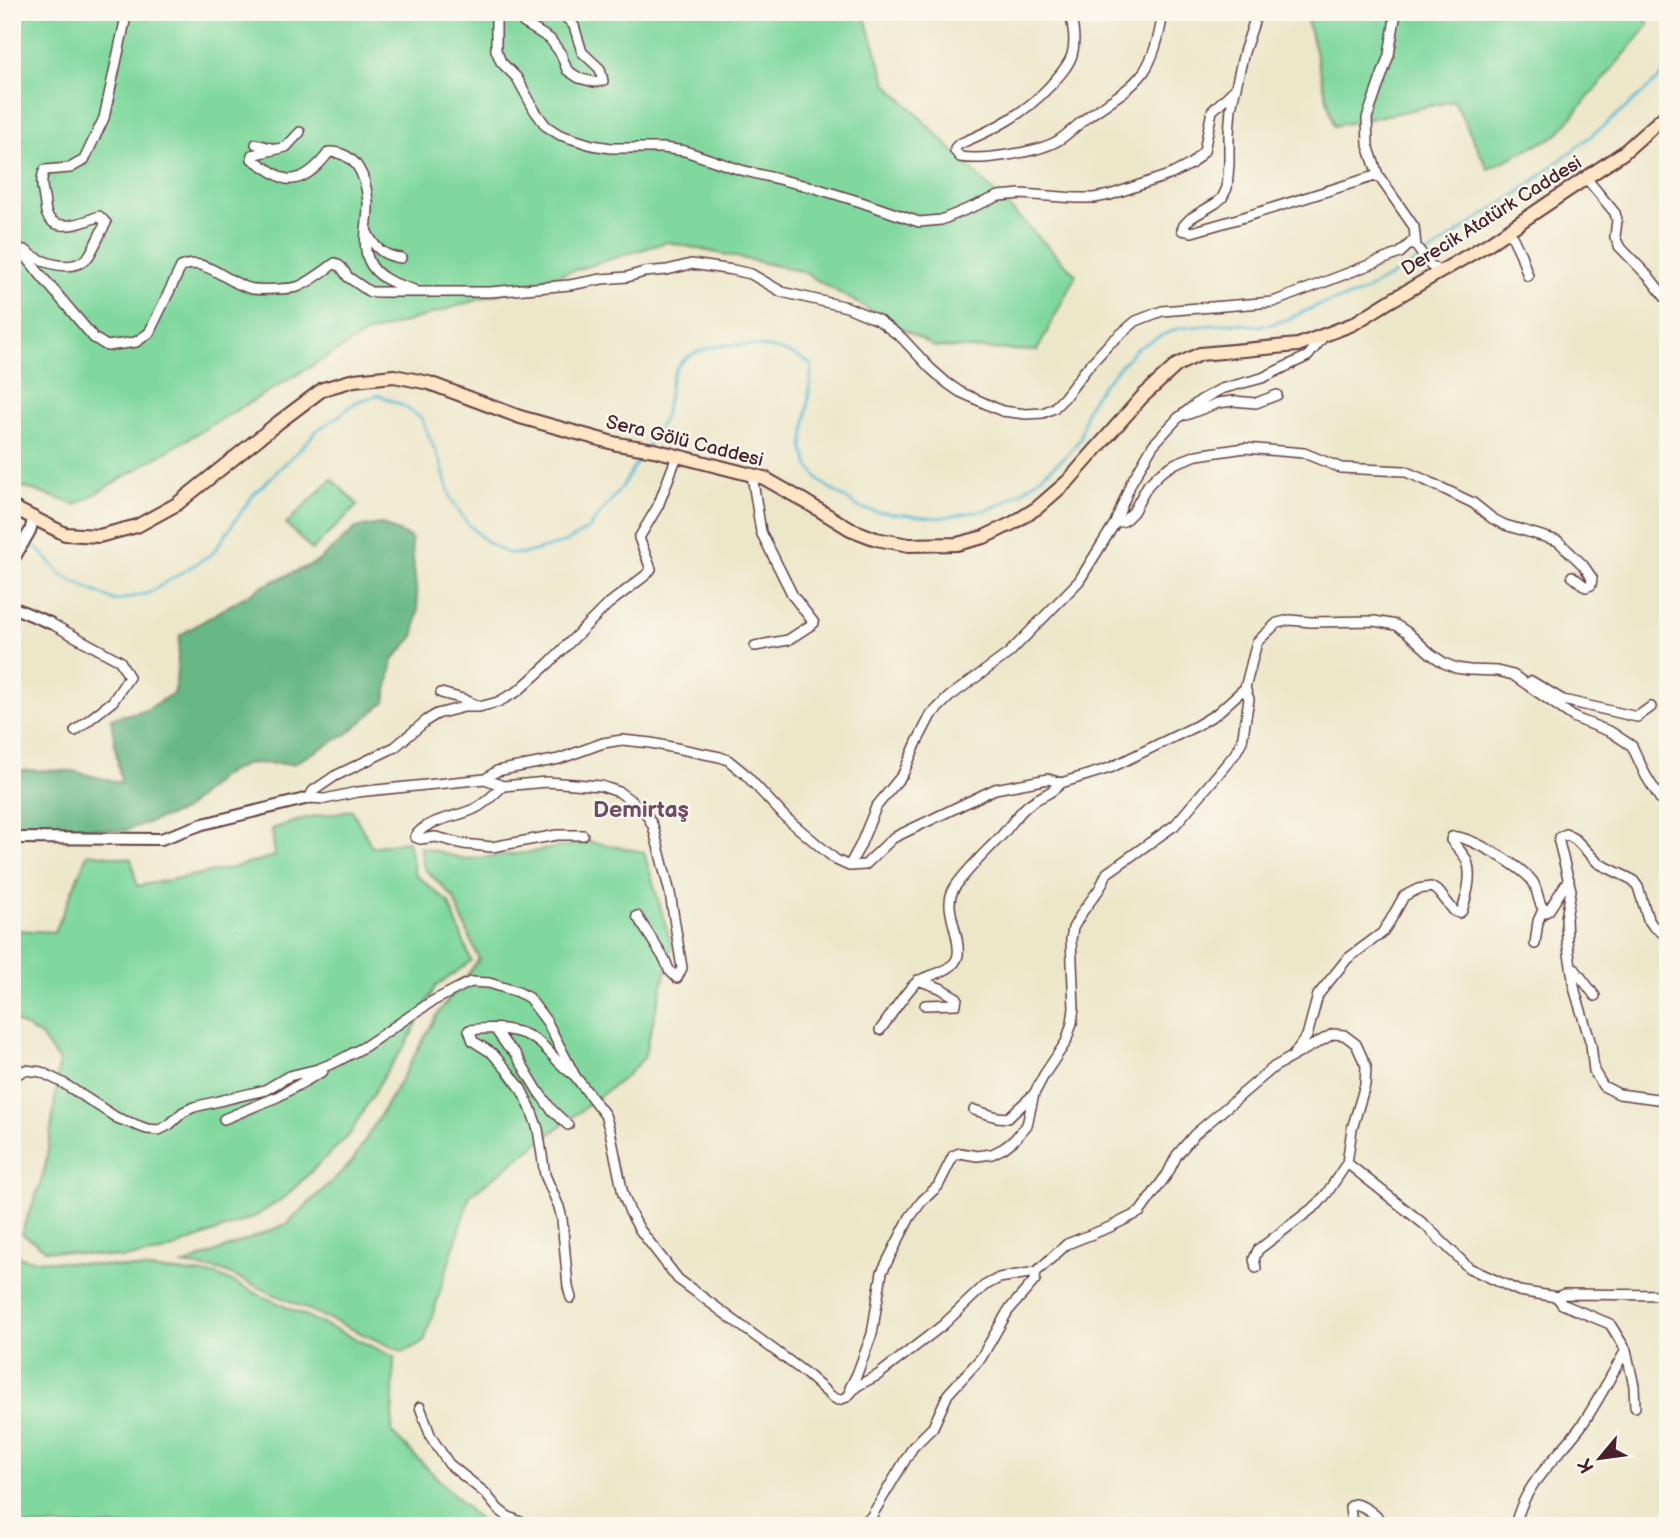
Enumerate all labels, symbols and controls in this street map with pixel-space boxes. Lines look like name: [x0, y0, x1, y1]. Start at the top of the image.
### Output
street label: Derecik Atatürk Caddesi: [1397, 151, 1586, 281]
street label: Sera Gölü Caddesi: [604, 411, 766, 472]
district label: Demirtaş: [593, 796, 689, 824]
north arrow: [1564, 1422, 1634, 1492]
text: K: [1573, 1454, 1600, 1477]

